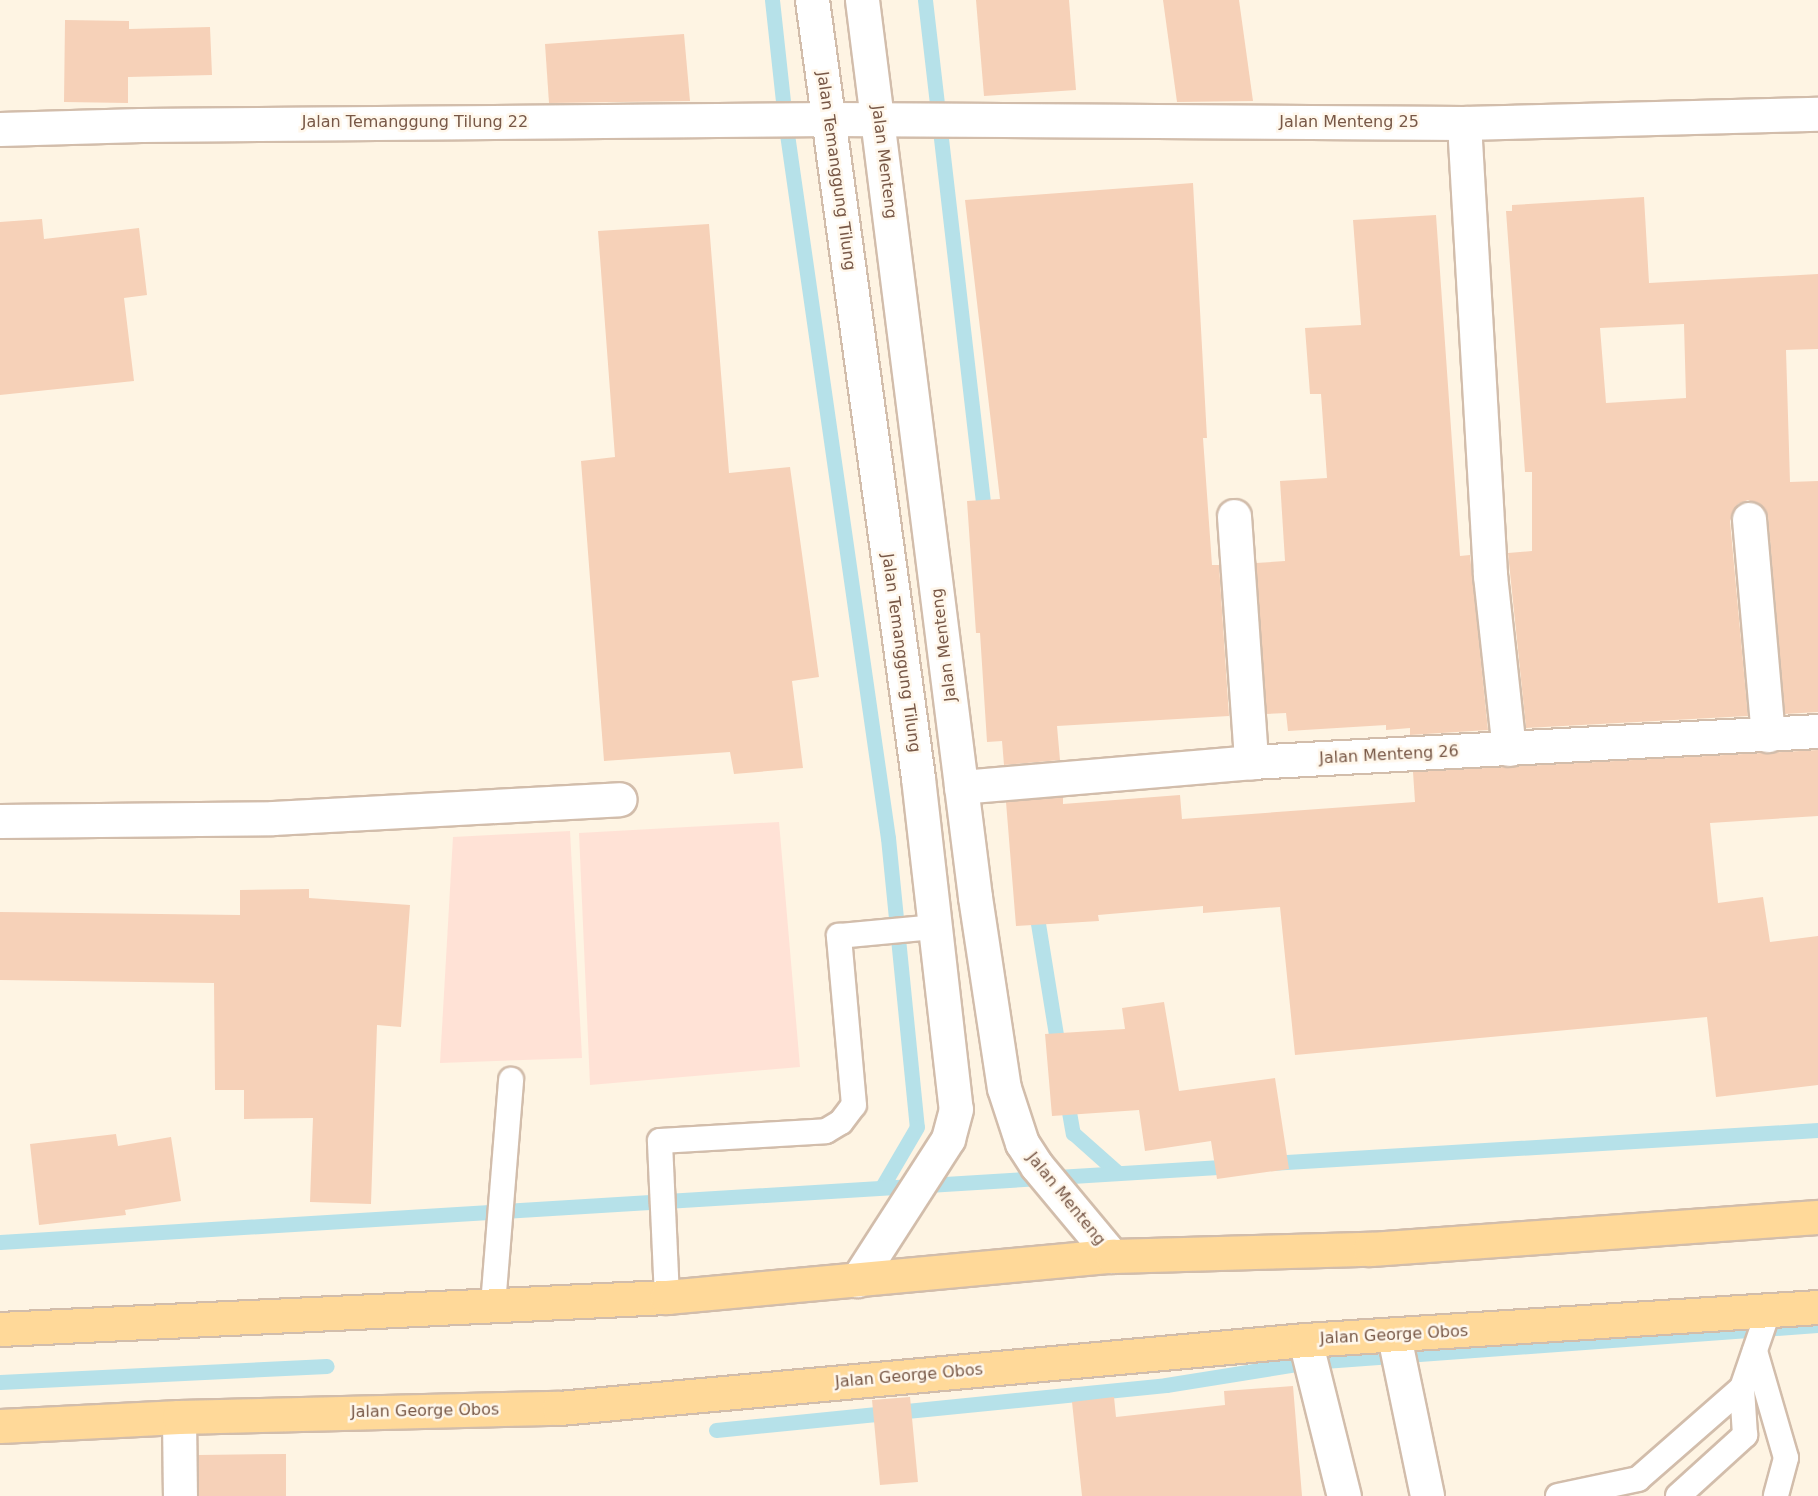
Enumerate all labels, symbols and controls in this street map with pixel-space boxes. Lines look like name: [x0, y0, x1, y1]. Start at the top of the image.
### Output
street label: Jalan Temanggung Tilung: [813, 70, 859, 272]
street label: Jalan Menteng: [868, 104, 900, 220]
street label: Jalan Temanggung Tilung 22: [302, 112, 528, 132]
street label: Jalan Menteng 25: [1279, 112, 1419, 132]
street label: Jalan Temanggung Tilung: [878, 552, 924, 754]
street label: Jalan Menteng: [928, 587, 960, 703]
street label: Jalan Menteng 26: [1319, 742, 1459, 768]
street label: Jalan Menteng: [1023, 1149, 1109, 1249]
street label: Jalan George Obos: [1319, 1322, 1469, 1348]
street label: Jalan George Obos: [834, 1360, 984, 1392]
street label: Jalan George Obos: [351, 1400, 499, 1422]

